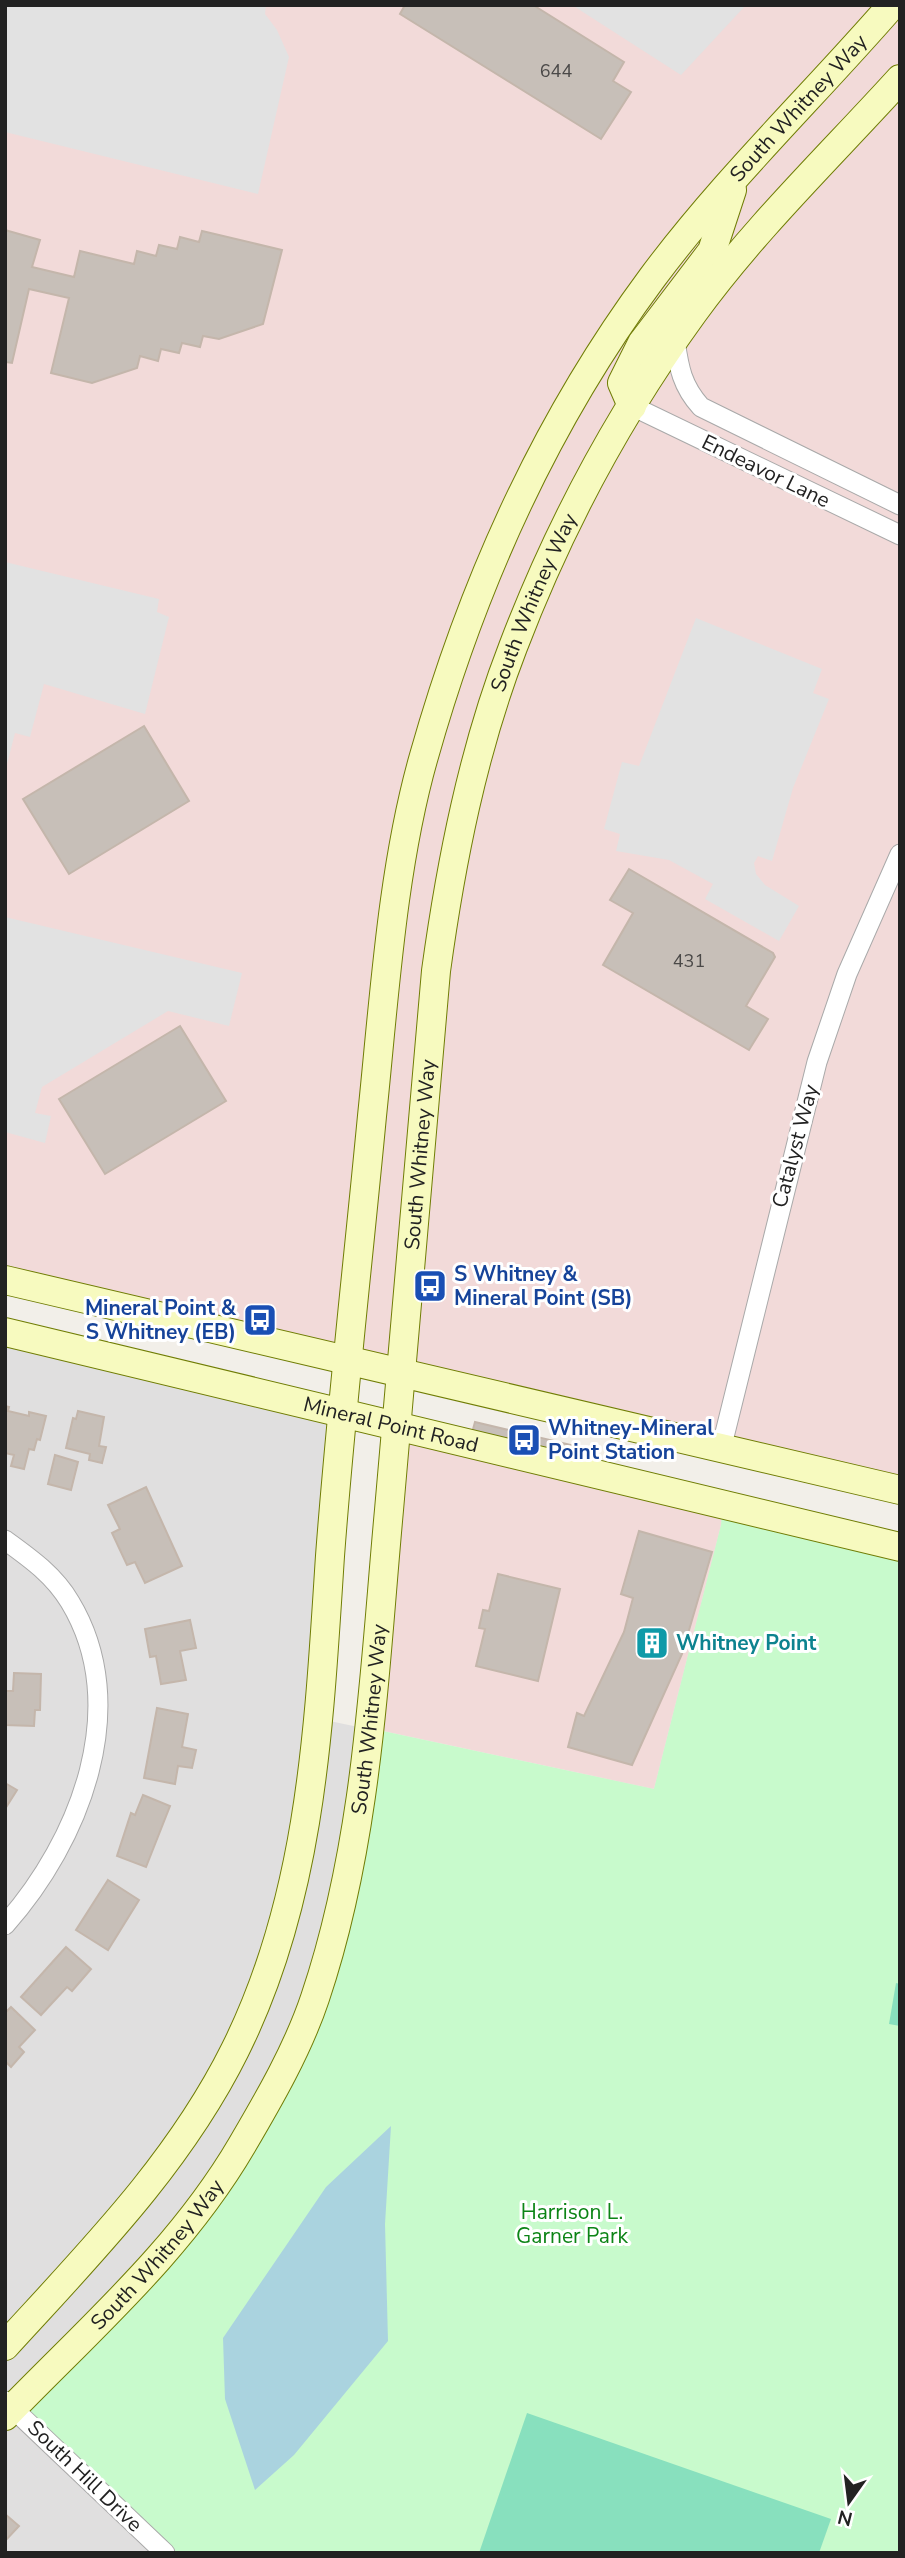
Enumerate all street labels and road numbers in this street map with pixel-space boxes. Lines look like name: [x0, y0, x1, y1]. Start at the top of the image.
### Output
street label: South Whitney Way: [723, 28, 874, 188]
street label: Endeavor Lane: [697, 428, 835, 514]
street label: South Whitney Way: [484, 508, 584, 696]
street label: South Whitney Way: [398, 1058, 442, 1251]
street label: Catalyst Way: [765, 1081, 825, 1211]
street label: Mineral Point Road: [301, 1390, 481, 1459]
street label: South Whitney Way: [344, 1623, 393, 1816]
street label: South Whitney Way: [84, 2173, 230, 2336]
street label: South Hill Drive: [21, 2414, 149, 2538]

